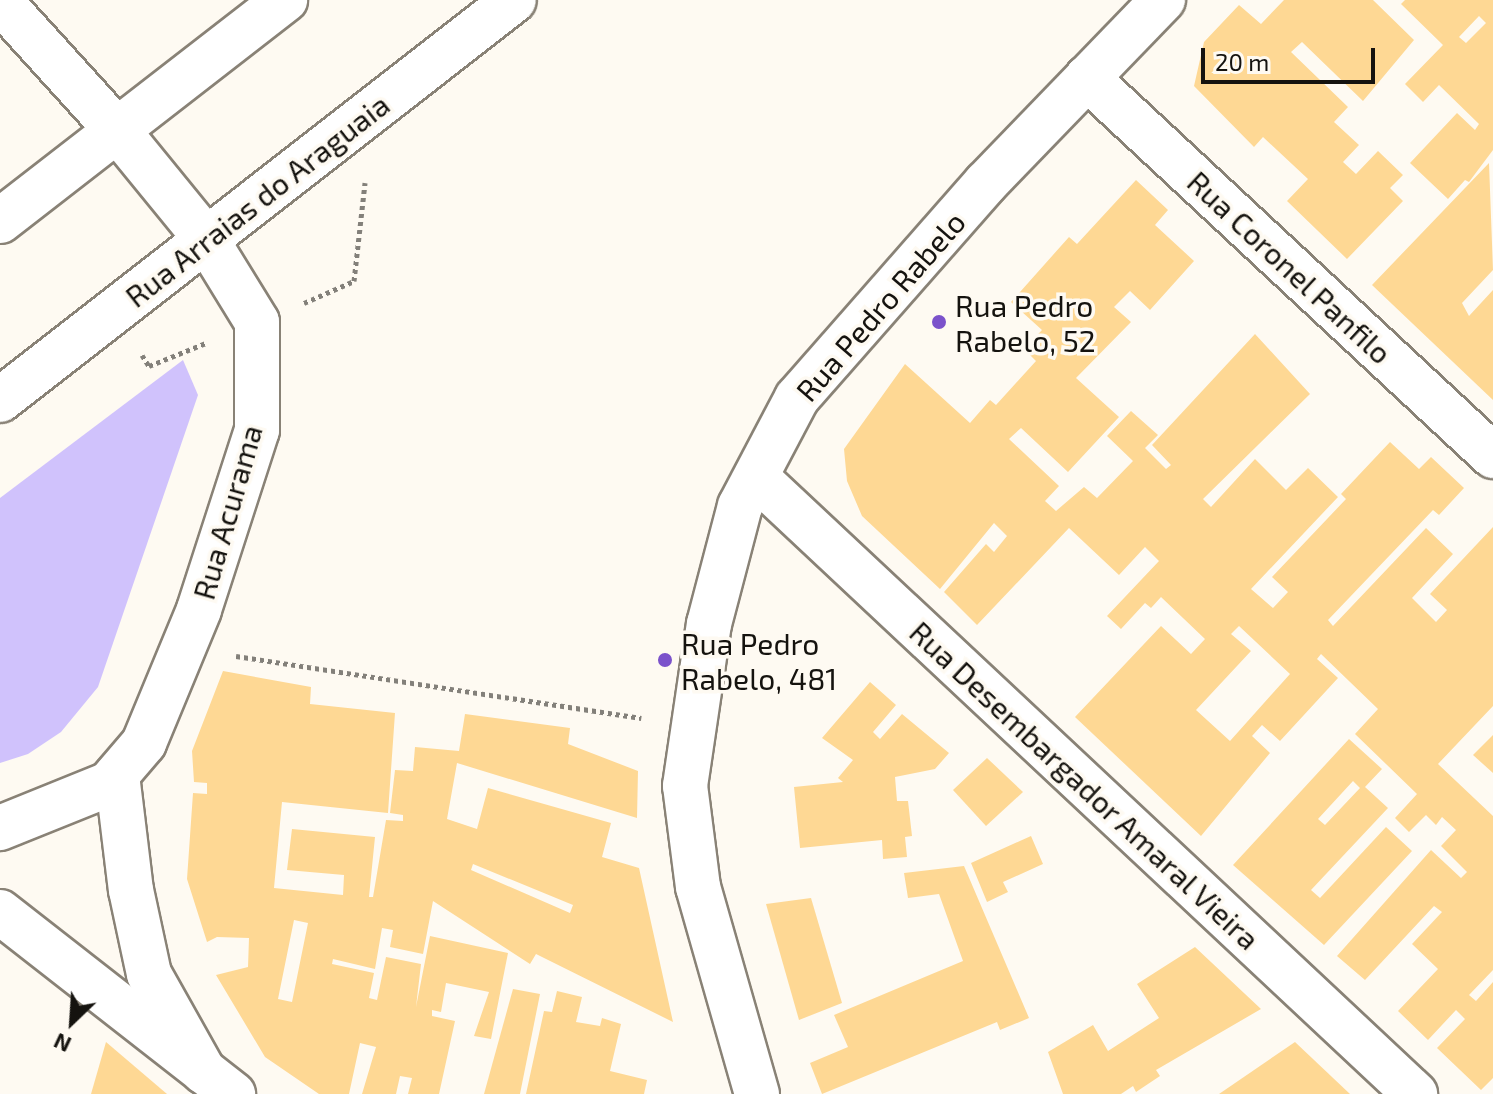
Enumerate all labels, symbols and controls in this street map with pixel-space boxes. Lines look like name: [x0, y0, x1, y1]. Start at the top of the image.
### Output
scale bar: [1205, 32, 1379, 82]
text: 20 m: [1215, 47, 1269, 76]
street label: Rua Arraias do Araguaia: [117, 85, 397, 315]
street label: Rua Coronel Panfilo: [1180, 163, 1400, 371]
street label: Rua Pedro Rabelo: [788, 204, 972, 408]
place label: Rua Pedro Rabelo, 52: [955, 287, 1096, 358]
marker: Rua Pedro Rabelo, 52: [930, 313, 948, 331]
street label: Rua Acurama: [185, 420, 269, 604]
street label: Rua Desembargador Amaral Vieira: [902, 613, 1268, 957]
place label: Rua Pedro Rabelo, 481: [681, 625, 837, 696]
marker: Rua Pedro Rabelo, 481: [656, 651, 674, 669]
north arrow: [32, 982, 112, 1062]
text: N: [49, 1029, 75, 1059]

